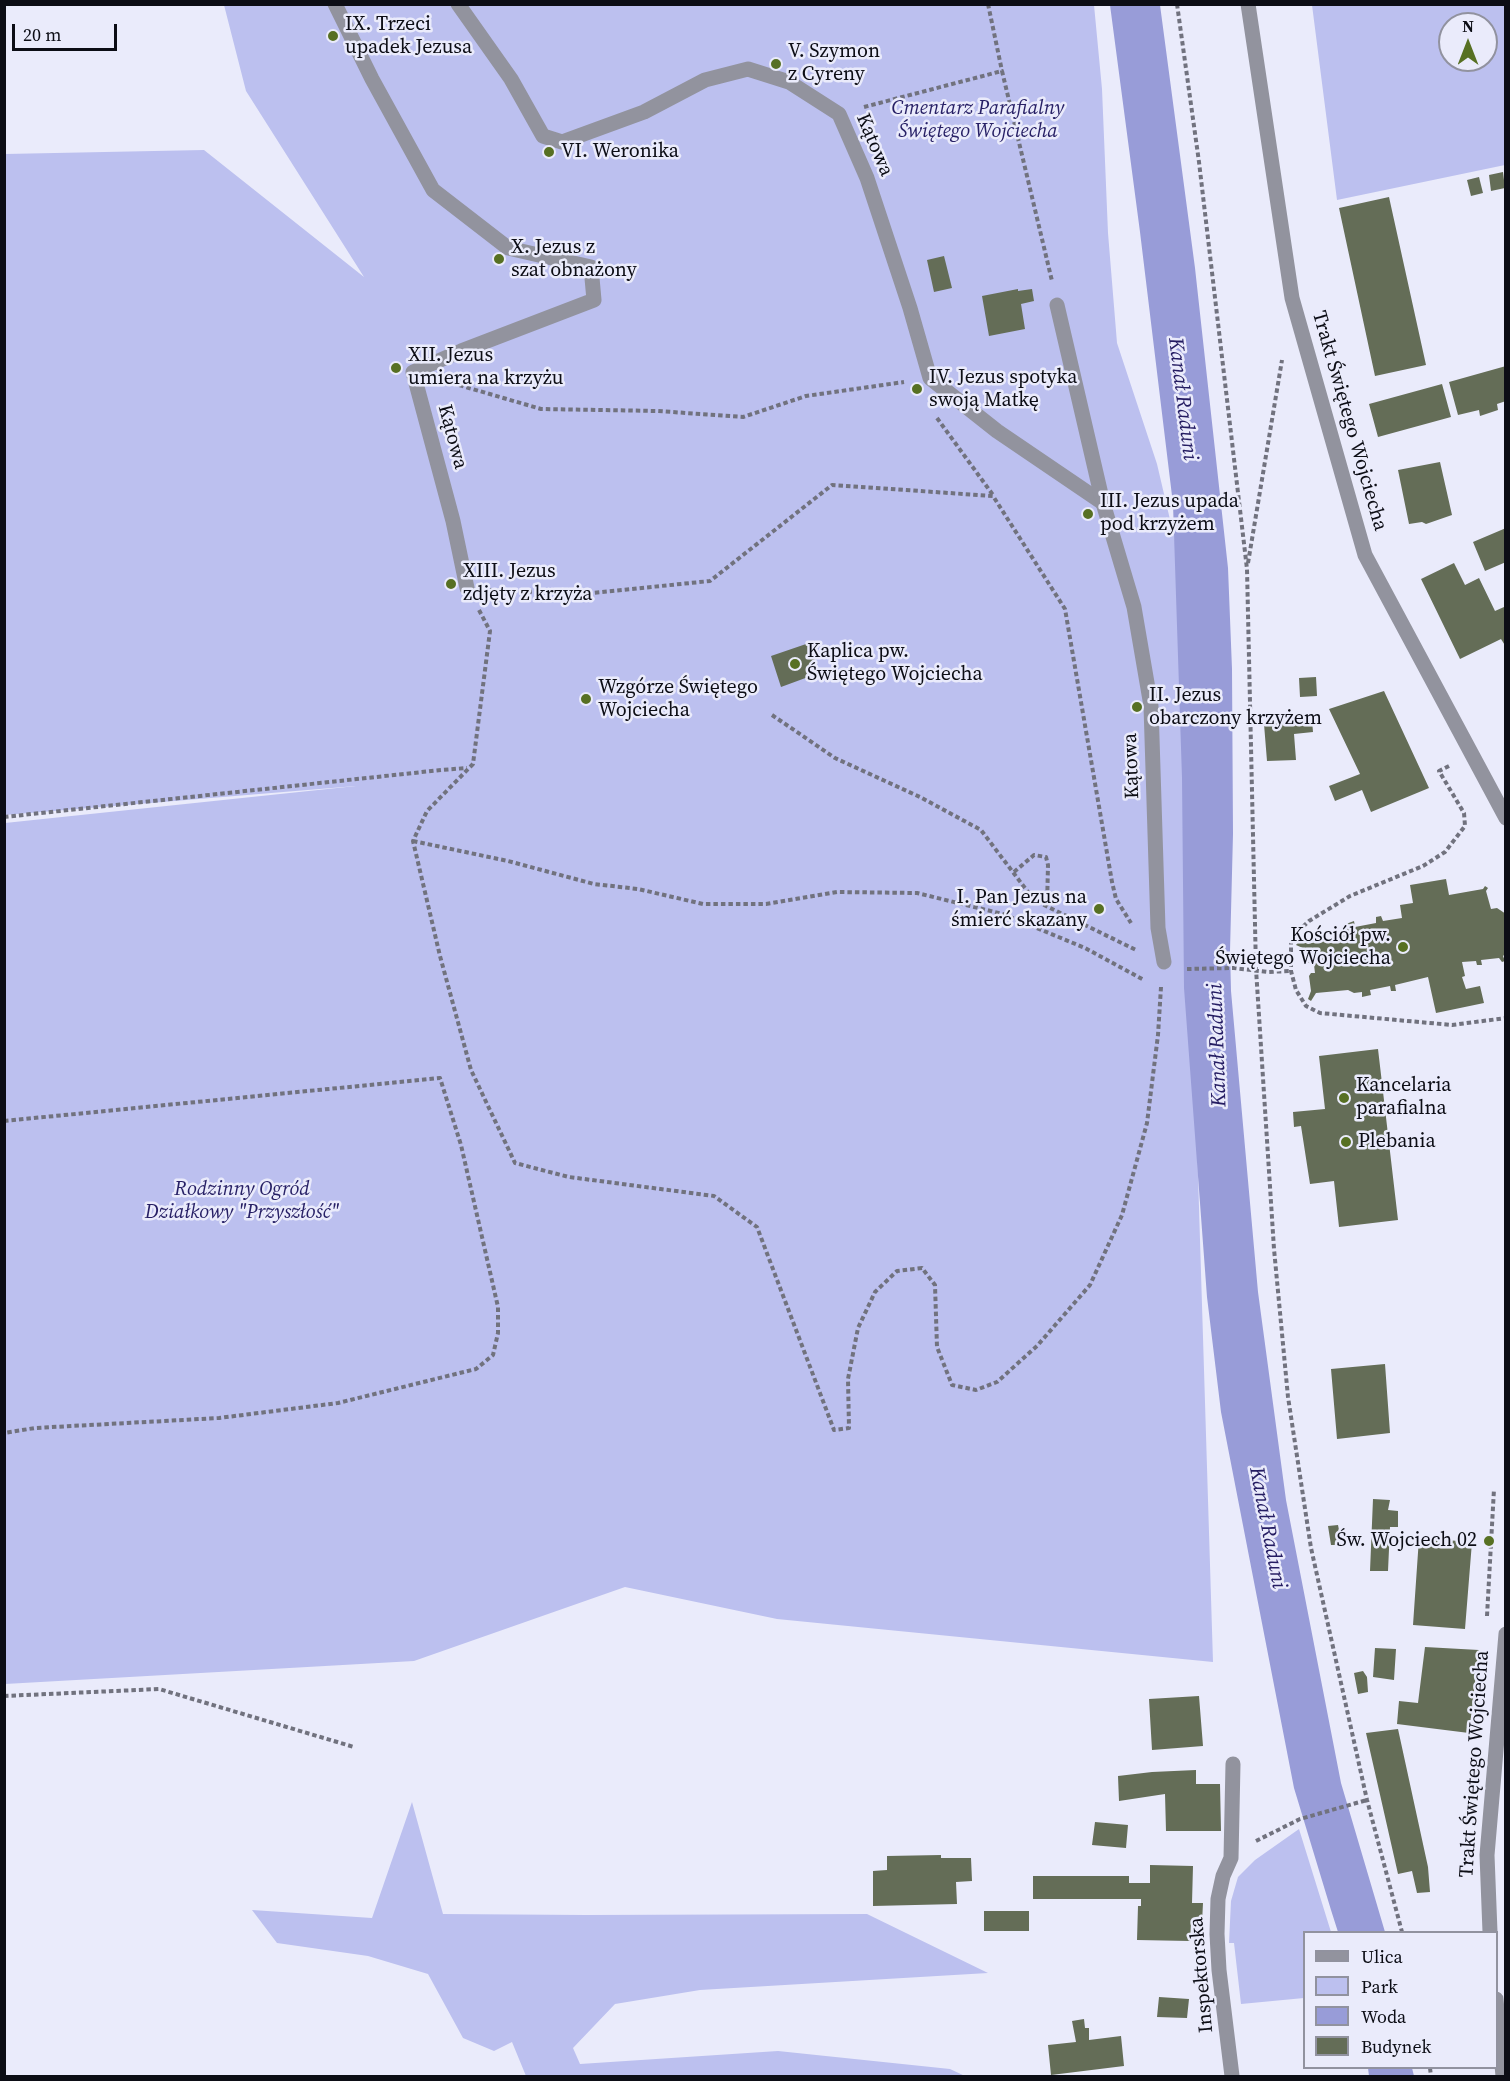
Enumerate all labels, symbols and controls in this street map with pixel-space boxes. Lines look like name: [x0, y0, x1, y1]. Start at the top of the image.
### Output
scale bar: [15, 12, 120, 50]
north arrow: [1438, 12, 1498, 72]
place label: IX. Trzeci upadek Jezusa: [345, 13, 472, 60]
text: N: [1462, 15, 1474, 37]
text: 20 m: [23, 22, 61, 47]
marker: IX. Trzeci upadek Jezusa: [326, 29, 340, 43]
place label: V. Szymon z Cyreny: [788, 40, 880, 87]
marker: V. Szymon z Cyreny: [769, 57, 783, 71]
park label: Cmentarz Parafialny Świętego Wojciecha: [892, 97, 1064, 144]
street label: Kątowa: [850, 110, 898, 180]
place label: VI. Weronika: [561, 140, 679, 164]
marker: VI. Weronika: [542, 145, 556, 159]
place label: X. Jezus z szat obnażony: [511, 236, 637, 283]
marker: X. Jezus z szat obnażony: [492, 252, 506, 266]
street label: Trakt Świętego Wojciecha: [1306, 308, 1392, 534]
water label: Kanał Raduni: [1162, 336, 1202, 462]
place label: XII. Jezus umiera na krzyżu: [408, 344, 563, 391]
marker: XII. Jezus umiera na krzyżu: [389, 361, 403, 375]
place label: IV. Jezus spotyka swoją Matkę: [929, 366, 1078, 413]
marker: IV. Jezus spotyka swoją Matkę: [910, 382, 924, 396]
street label: Kątowa: [432, 402, 472, 472]
place label: III. Jezus upada pod krzyżem: [1100, 490, 1239, 537]
marker: III. Jezus upada pod krzyżem: [1081, 507, 1095, 521]
place label: XIII. Jezus zdjęty z krzyża: [463, 560, 592, 607]
marker: XIII. Jezus zdjęty z krzyża: [444, 577, 458, 591]
place label: Kaplica pw. Świętego Wojciecha: [807, 640, 983, 687]
marker: Kaplica pw. Świętego Wojciecha: [788, 657, 802, 671]
place label: Wzgórze Świętego Wojciecha: [598, 676, 758, 723]
place label: II. Jezus obarczony krzyżem: [1149, 684, 1322, 731]
marker: Wzgórze Świętego Wojciecha: [579, 692, 593, 706]
marker: II. Jezus obarczony krzyżem: [1130, 700, 1144, 714]
street label: Kątowa: [1119, 733, 1145, 799]
place label: I. Pan Jezus na śmierć skazany: [951, 886, 1087, 933]
marker: I. Pan Jezus na śmierć skazany: [1092, 902, 1106, 916]
place label: Kościół pw. Świętego Wojciecha: [1215, 924, 1391, 971]
marker: Kościół pw. Świętego Wojciecha: [1396, 940, 1410, 954]
water label: Kanał Raduni: [1203, 983, 1233, 1107]
place label: Kancelaria parafialna: [1356, 1074, 1452, 1121]
marker: Kancelaria parafialna: [1337, 1091, 1351, 1105]
place label: Plebania: [1358, 1130, 1436, 1154]
marker: Plebania: [1339, 1135, 1353, 1149]
park label: Rodzinny Ogród Działkowy "Przyszłość": [145, 1178, 339, 1225]
water label: Kanał Raduni: [1243, 1465, 1291, 1591]
place label: Św. Wojciech 02: [1337, 1529, 1477, 1553]
marker: Św. Wojciech 02: [1482, 1534, 1496, 1548]
street label: Trakt Świętego Wojciecha: [1455, 1650, 1495, 1878]
street label: Inspektorska: [1185, 1916, 1219, 2034]
legend: [1303, 1931, 1498, 2069]
text: Ulica: [1361, 1944, 1403, 1969]
text: Park: [1361, 1974, 1398, 1999]
text: Woda: [1361, 2004, 1406, 2029]
text: Budynek: [1361, 2034, 1431, 2059]

